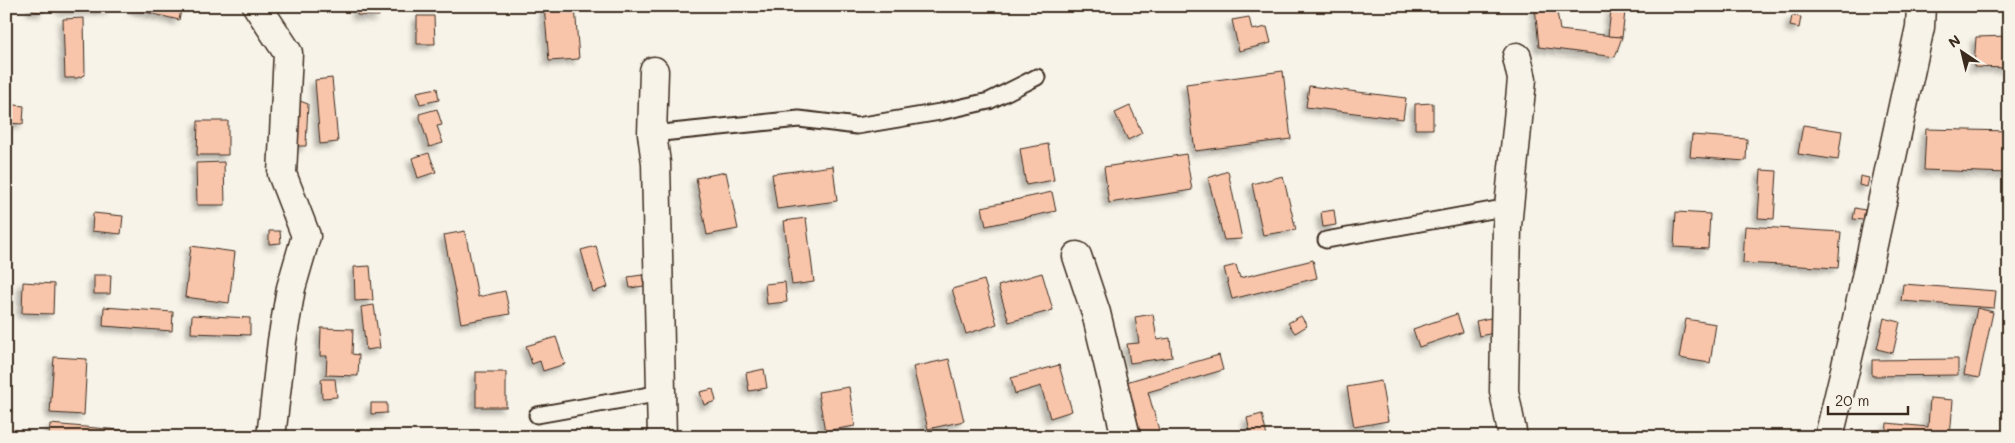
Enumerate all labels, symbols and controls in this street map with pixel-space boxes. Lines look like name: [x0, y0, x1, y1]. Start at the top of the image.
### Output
north arrow: [1938, 28, 1988, 78]
text: N: [1944, 30, 1964, 52]
scale bar: [1828, 383, 1908, 415]
text: 20 m: [1835, 390, 1869, 410]

